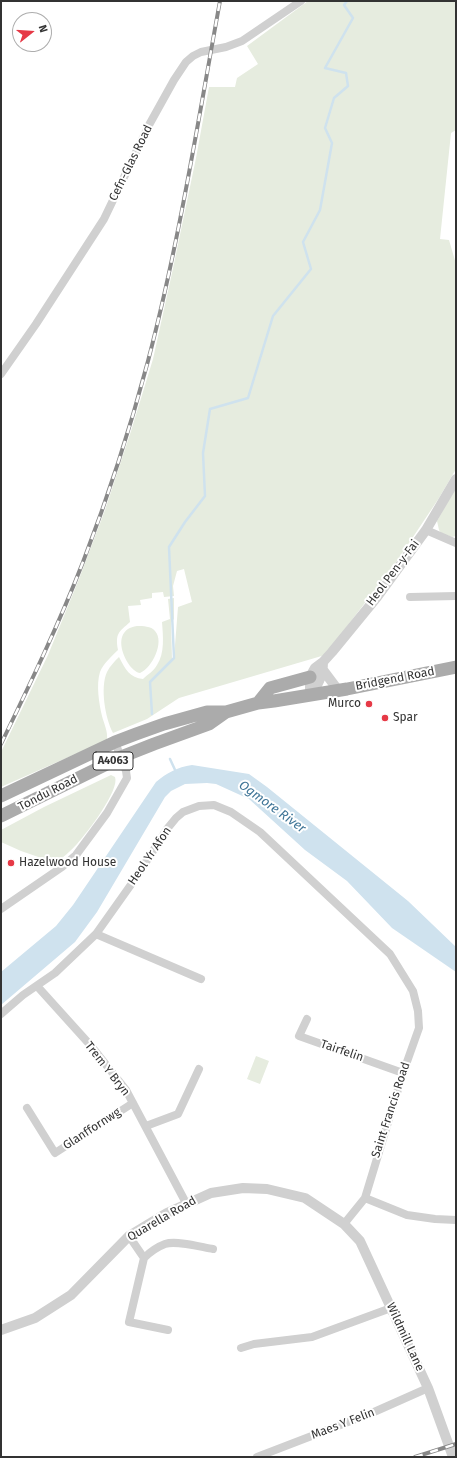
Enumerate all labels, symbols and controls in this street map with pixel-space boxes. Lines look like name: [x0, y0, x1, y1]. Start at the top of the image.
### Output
north arrow: [12, 12, 52, 52]
text: N: [36, 23, 50, 34]
street label: Cefn-Glas Road: [106, 123, 156, 203]
street label: Heol Pen-y-Fai: [363, 537, 423, 609]
street label: Bridgend Road: [354, 664, 436, 694]
place label: Murco: [328, 697, 361, 711]
marker: Murco: [364, 699, 374, 709]
place label: Spar: [393, 711, 418, 725]
marker: Spar: [380, 713, 390, 723]
road number: A4063: [93, 752, 133, 770]
street label: Tondu Road: [16, 772, 80, 814]
water label: Ogmore River: [235, 777, 309, 837]
street label: Heol Yr Afon: [125, 824, 175, 888]
place label: Hazelwood House: [19, 856, 116, 870]
marker: Hazelwood House: [6, 858, 16, 868]
street label: Tairfelin: [319, 1037, 365, 1065]
street label: Trem Y Bryn: [81, 1039, 133, 1099]
street label: Saint Francis Road: [369, 1060, 413, 1160]
street label: Glanffornwg: [60, 1105, 124, 1153]
street label: Quarella Road: [125, 1194, 199, 1244]
street label: Wildmill Lane: [383, 1301, 427, 1373]
street label: Maes Y Felin: [309, 1405, 377, 1443]

